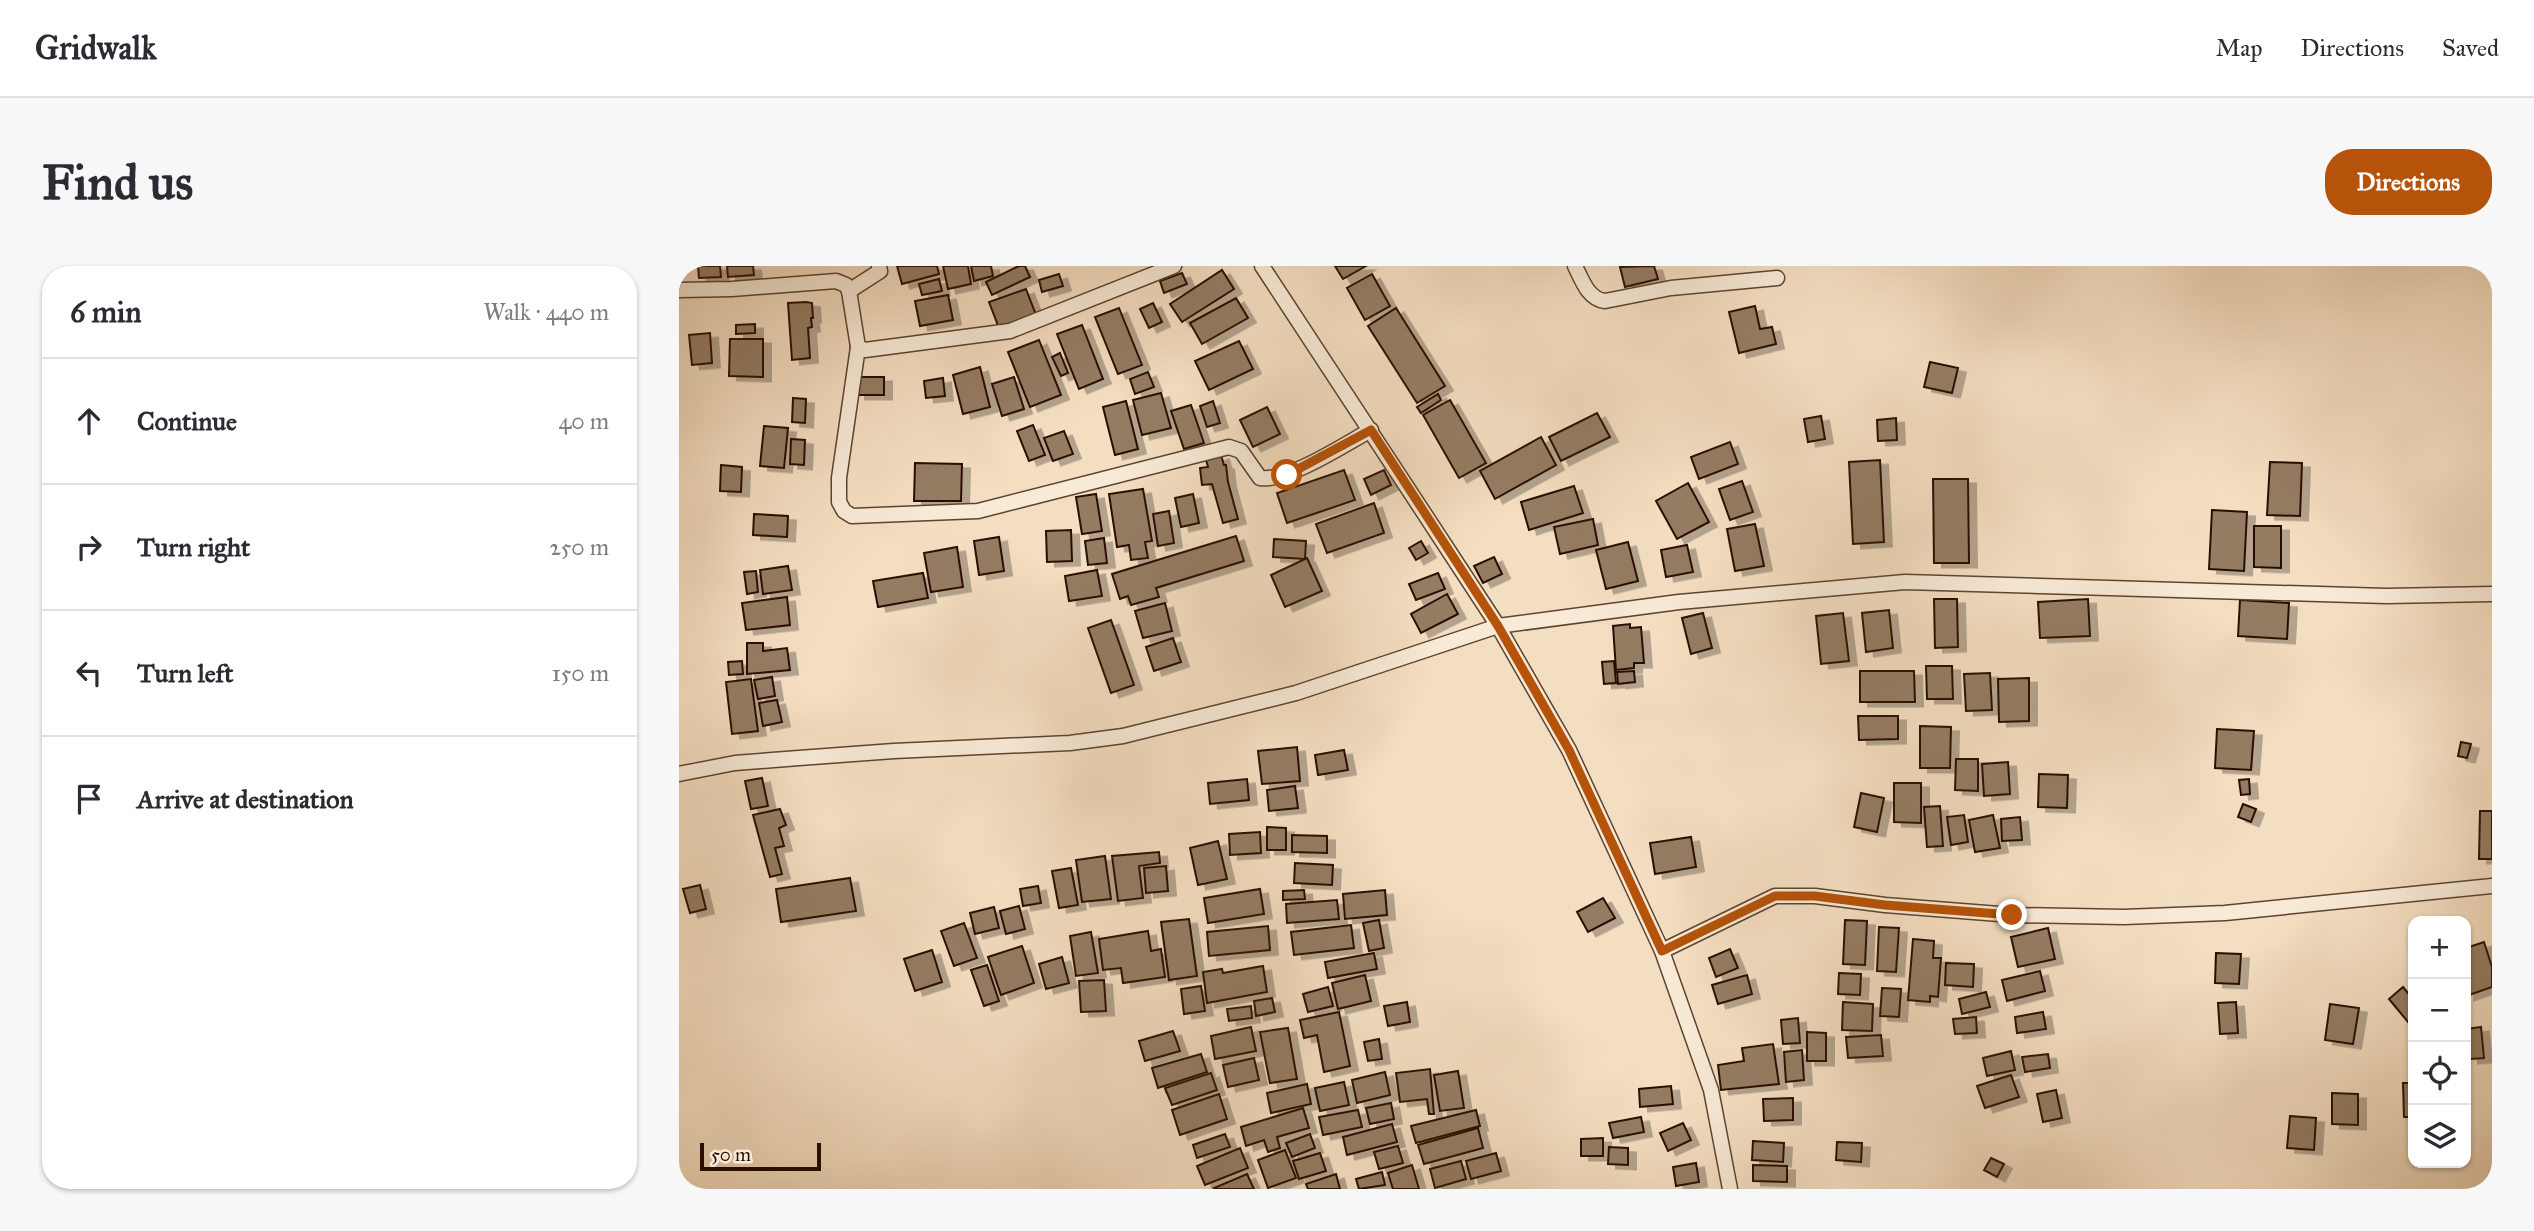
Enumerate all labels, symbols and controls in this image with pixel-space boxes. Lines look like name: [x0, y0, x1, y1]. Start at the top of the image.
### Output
text: Gridwalk: [35, 28, 157, 68]
text: Map: [2216, 33, 2263, 63]
text: Directions: [2301, 33, 2404, 63]
text: Saved: [2442, 33, 2499, 63]
button: Directions: [2325, 149, 2492, 215]
text: Find us: [42, 153, 193, 212]
text: 6 min: [70, 294, 142, 330]
text: Walk · 440 m: [483, 298, 609, 326]
icon: ahead: [70, 402, 108, 440]
text: Continue: [137, 405, 237, 437]
text: 40 m: [559, 407, 609, 435]
route start: [1271, 459, 1302, 490]
icon: right: [70, 528, 108, 566]
text: Turn right: [137, 531, 250, 563]
text: 250 m: [549, 533, 609, 561]
icon: left: [70, 654, 108, 692]
text: Turn left: [137, 657, 233, 689]
text: 150 m: [552, 659, 609, 687]
icon: arrive: [70, 780, 108, 818]
text: Arrive at destination: [137, 783, 354, 815]
route end: [1996, 899, 2027, 930]
map controls: [2408, 916, 2471, 1168]
button: +: [2408, 916, 2471, 979]
button: −: [2408, 979, 2471, 1042]
button: locate: [2408, 1042, 2471, 1105]
button: layers: [2408, 1105, 2471, 1168]
scale bar: [700, 1140, 821, 1172]
text: 50 m: [711, 1143, 751, 1166]

